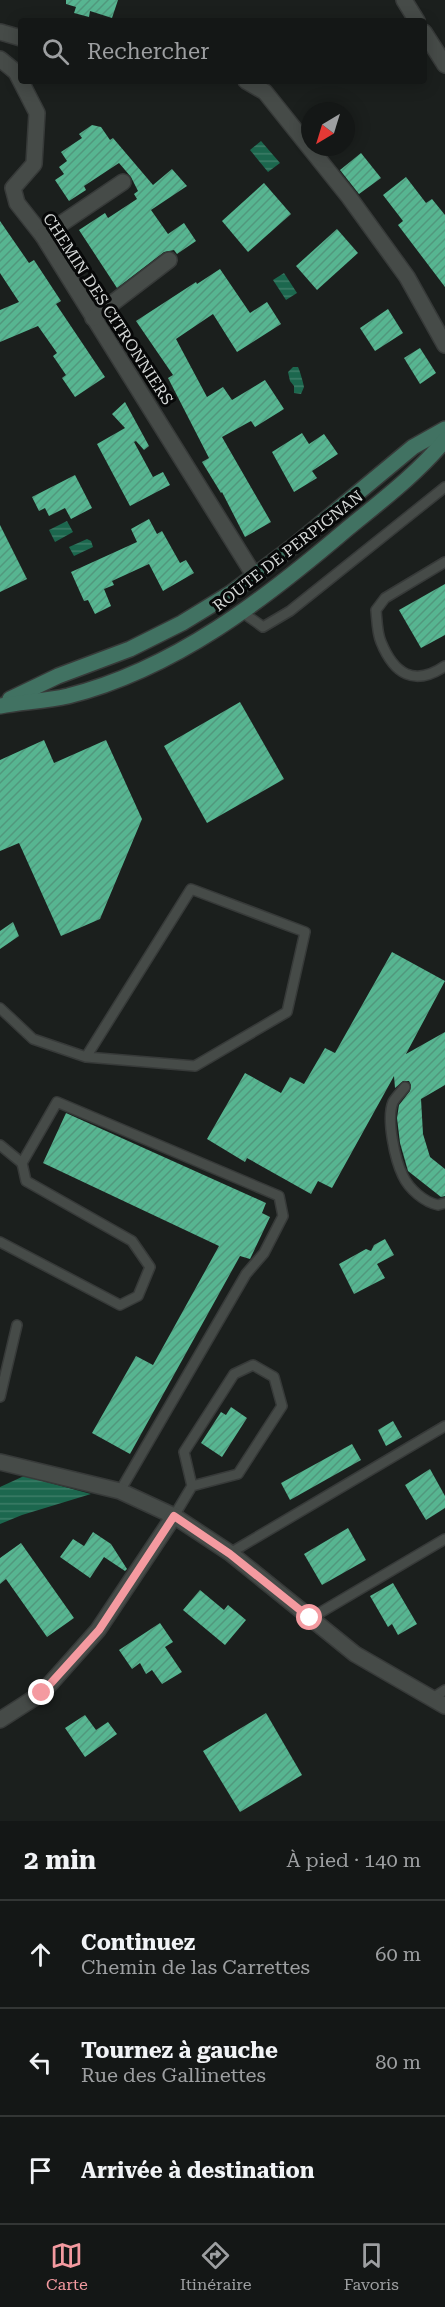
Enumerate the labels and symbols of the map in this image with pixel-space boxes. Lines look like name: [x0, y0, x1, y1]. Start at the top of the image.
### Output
north arrow: [301, 102, 355, 156]
street label: CHEMIN DES CITRONNIERS: [39, 210, 177, 408]
street label: ROUTE DE PERPIGNAN: [209, 486, 367, 615]
route start: [296, 1604, 322, 1630]
route end: [28, 1679, 54, 1705]

